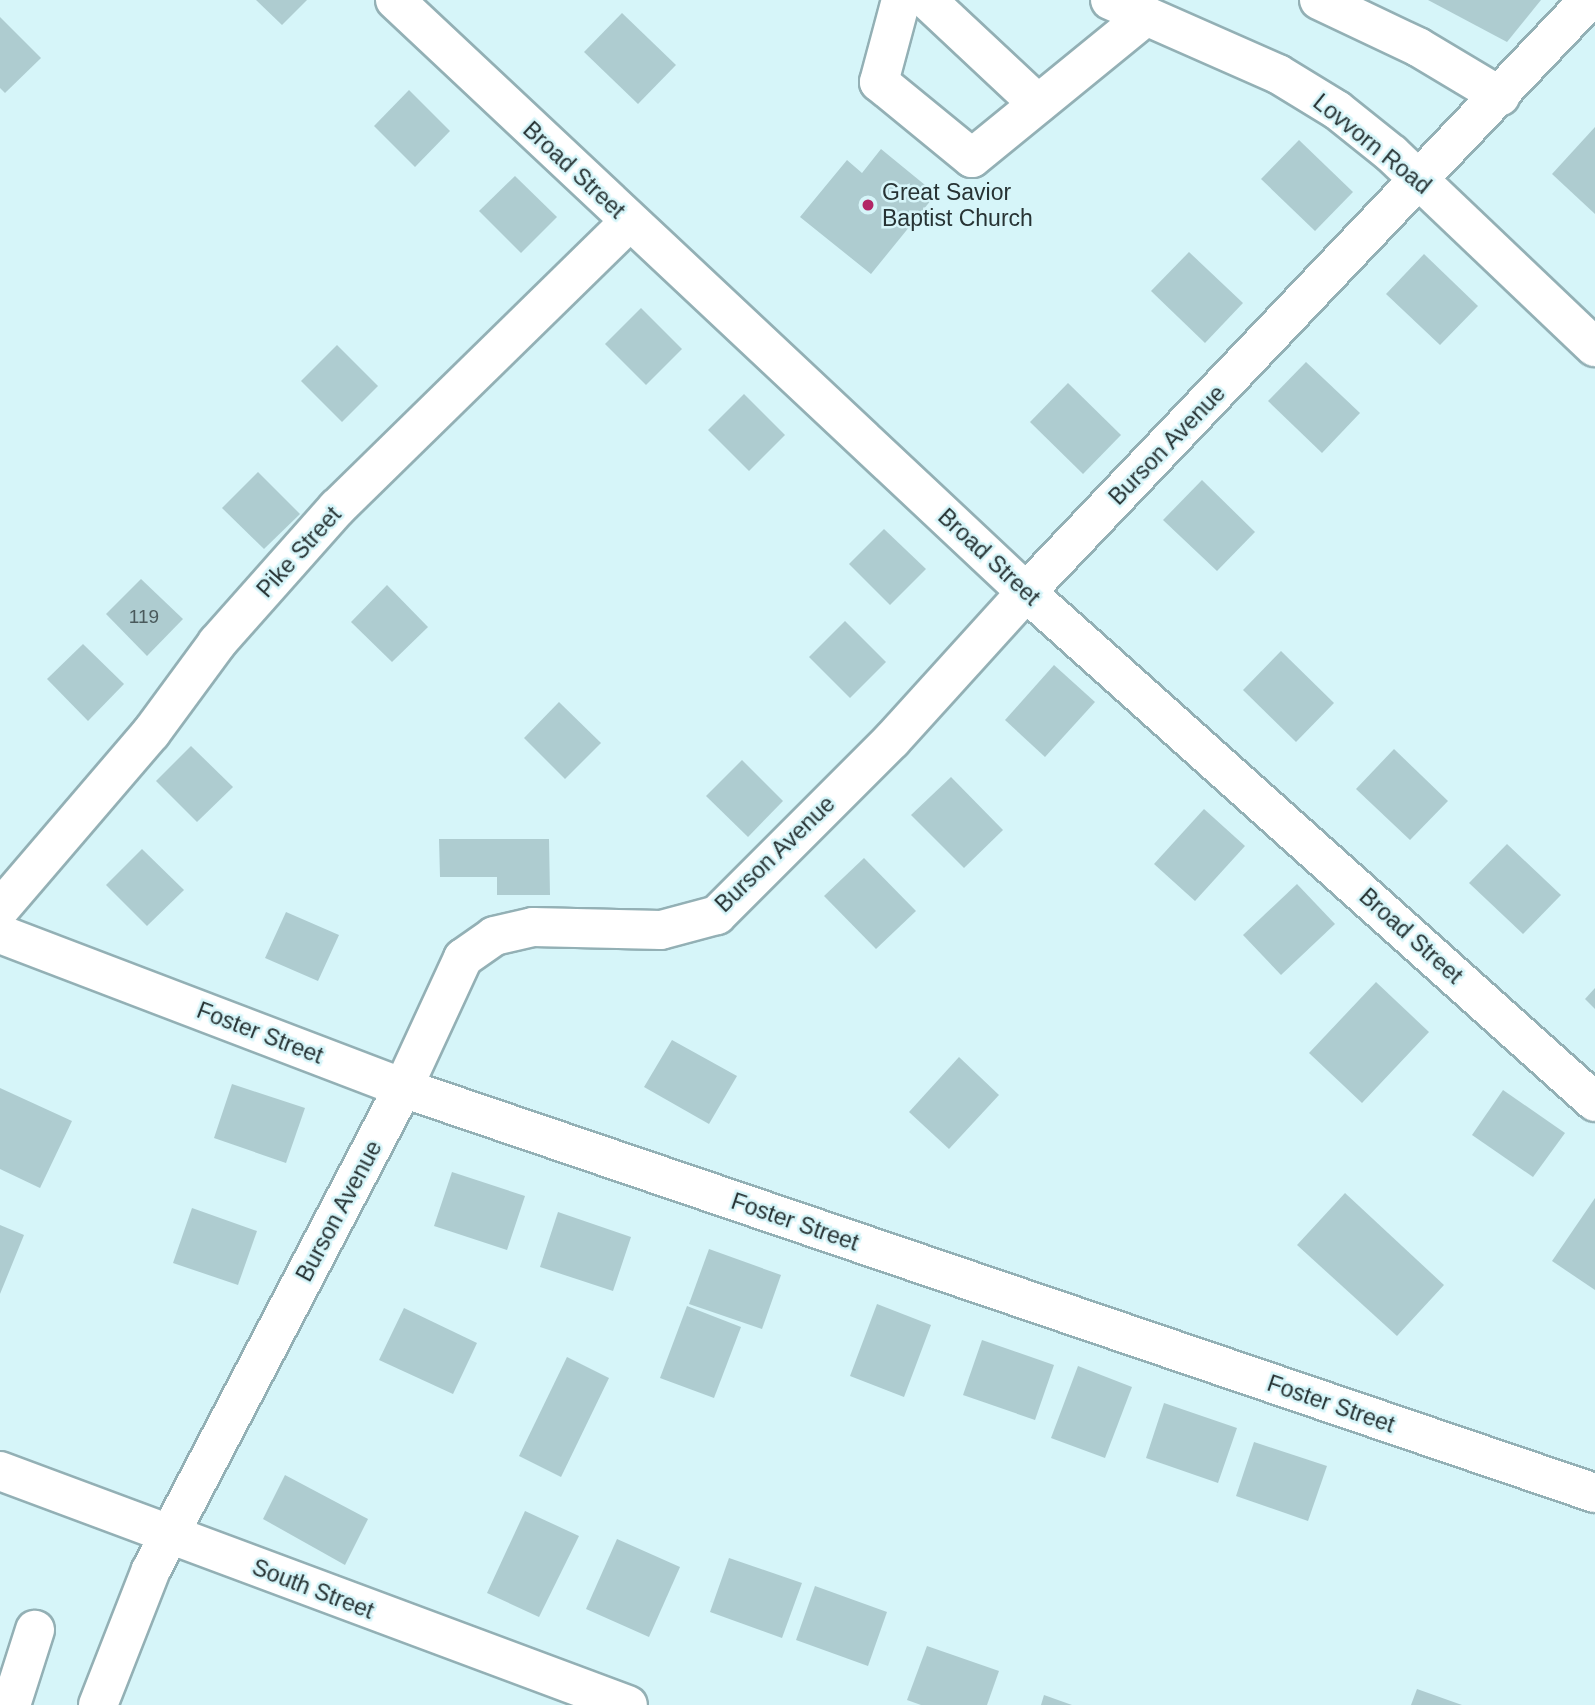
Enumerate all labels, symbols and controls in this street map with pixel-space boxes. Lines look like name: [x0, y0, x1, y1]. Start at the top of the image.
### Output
street label: Lovvorn Road: [1308, 88, 1436, 200]
street label: Broad Street: [517, 116, 631, 224]
place label: Great Savior Baptist Church: [882, 178, 1033, 232]
marker: Great Savior Baptist Church: [860, 197, 876, 213]
street label: Burson Avenue: [1103, 379, 1231, 511]
street label: Pike Street: [251, 501, 347, 603]
street label: Broad Street: [932, 503, 1046, 611]
house number: 119: [129, 606, 159, 628]
street label: Burson Avenue: [709, 790, 841, 918]
street label: Broad Street: [1354, 883, 1468, 989]
street label: Foster Street: [193, 996, 327, 1070]
street label: Burson Avenue: [290, 1135, 388, 1287]
street label: Foster Street: [728, 1187, 862, 1257]
street label: Foster Street: [1264, 1369, 1398, 1439]
street label: South Street: [248, 1553, 378, 1625]

